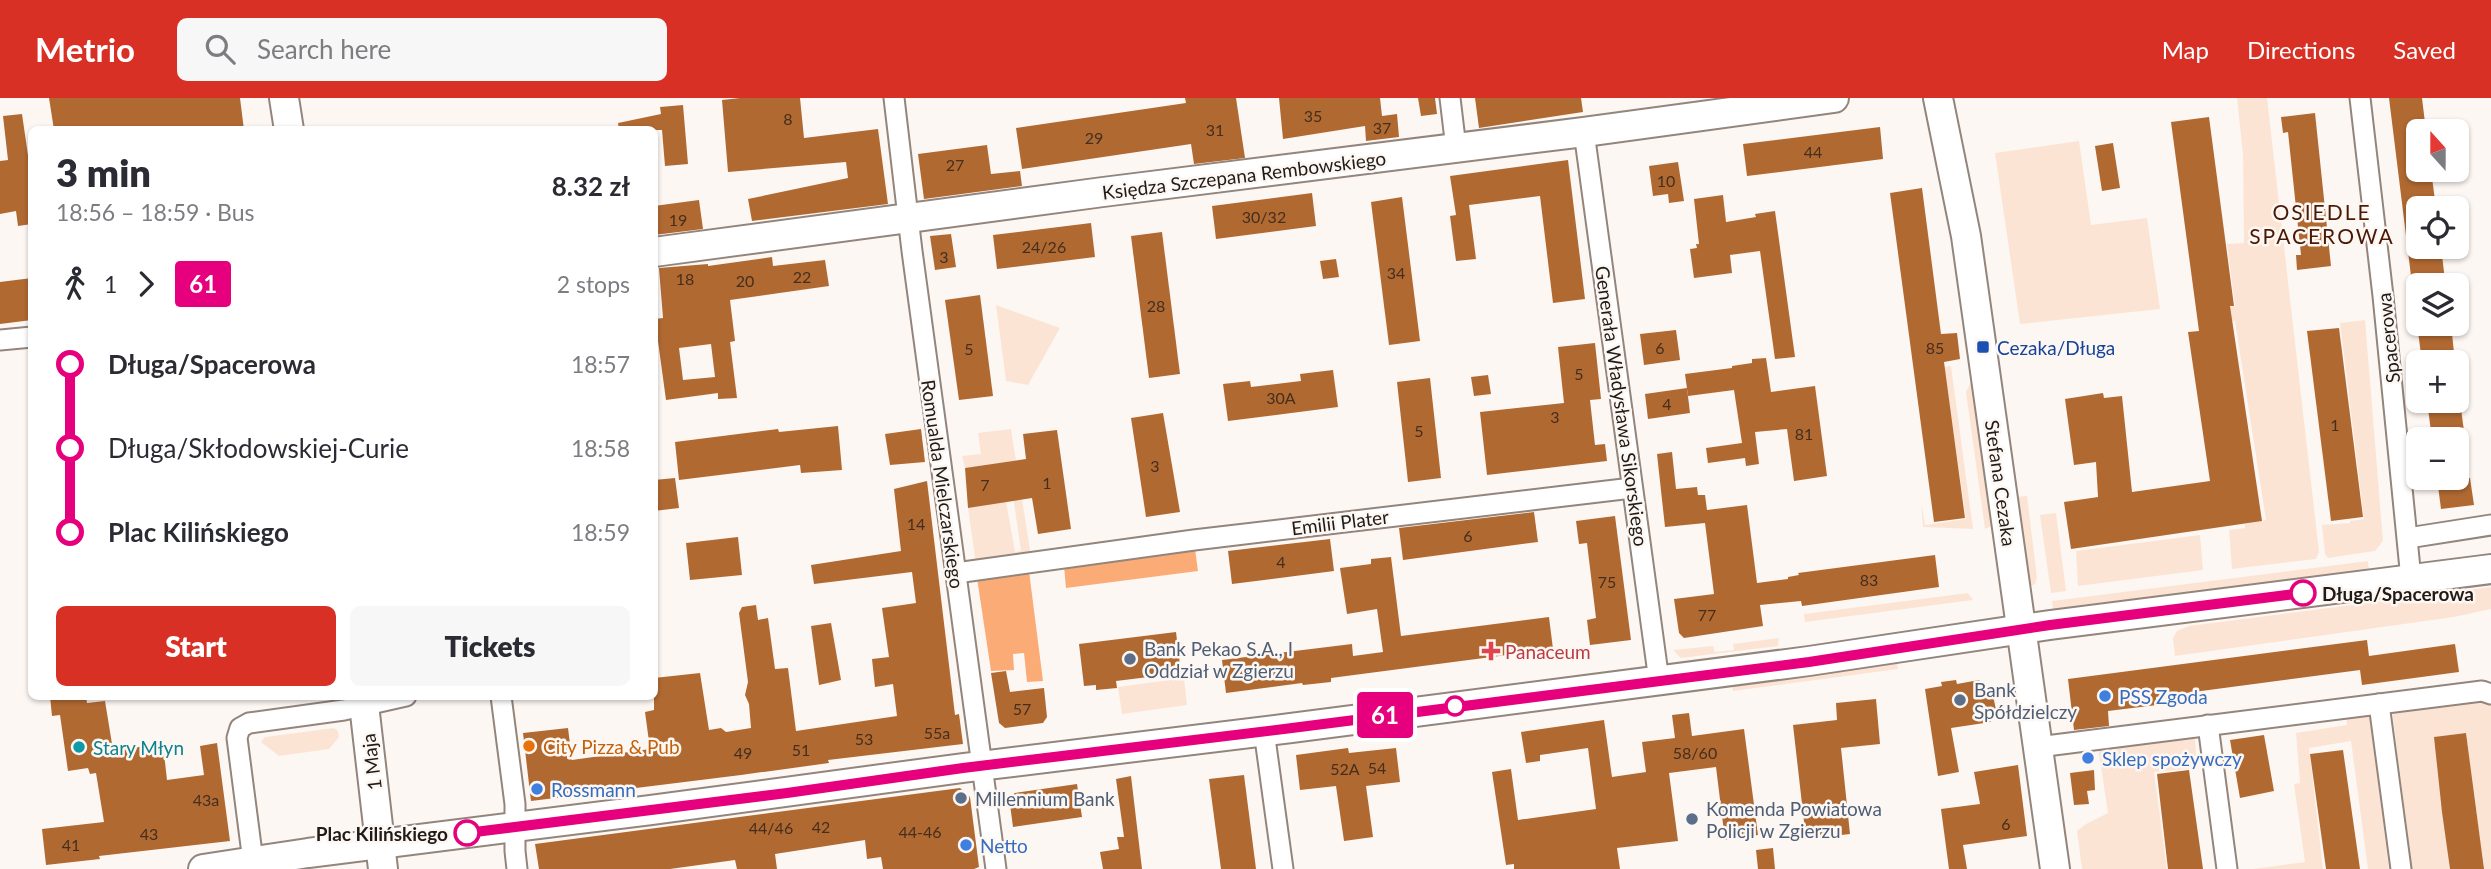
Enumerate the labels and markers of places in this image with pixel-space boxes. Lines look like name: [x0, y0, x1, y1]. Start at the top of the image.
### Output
place label: Cezaka/Długa: [1997, 336, 2115, 359]
marker: Cezaka/Długa: [1975, 339, 1991, 355]
marker: Długa/Spacerowa: [2290, 580, 2316, 606]
place label: Długa/Spacerowa: [2322, 582, 2474, 605]
place label: Bank Pekao S.A., I Oddział w Zgierzu: [1144, 637, 1294, 682]
place label: Panaceum: [1505, 640, 1591, 663]
marker: Panaceum: [1483, 643, 1499, 659]
marker: Bank Pekao S.A., I Oddział w Zgierzu: [1122, 651, 1138, 667]
place label: Bank Spółdzielczy: [1974, 678, 2077, 723]
place label: PSS Zgoda: [2119, 685, 2208, 708]
marker: PSS Zgoda: [2097, 688, 2113, 704]
marker: Bank Spółdzielczy: [1952, 692, 1968, 708]
unlabelled marker: [1445, 696, 1465, 716]
place label: City Pizza & Pub: [543, 735, 680, 758]
place label: Stary Młyn: [93, 736, 184, 759]
marker: City Pizza & Pub: [521, 738, 537, 754]
marker: Stary Młyn: [71, 739, 87, 755]
place label: Sklep spożywczy: [2102, 747, 2242, 770]
marker: Sklep spożywczy: [2080, 750, 2096, 766]
place label: Rossmann: [551, 778, 636, 801]
marker: Rossmann: [529, 781, 545, 797]
place label: Millennium Bank: [975, 787, 1115, 810]
marker: Millennium Bank: [953, 790, 969, 806]
place label: Komenda Powiatowa Policji w Zgierzu: [1706, 797, 1882, 842]
marker: Komenda Powiatowa Policji w Zgierzu: [1684, 811, 1700, 827]
marker: Plac Kilińskiego: [454, 820, 480, 846]
place label: Plac Kilińskiego: [316, 822, 448, 845]
place label: Netto: [980, 834, 1028, 857]
marker: Netto: [958, 837, 974, 853]

